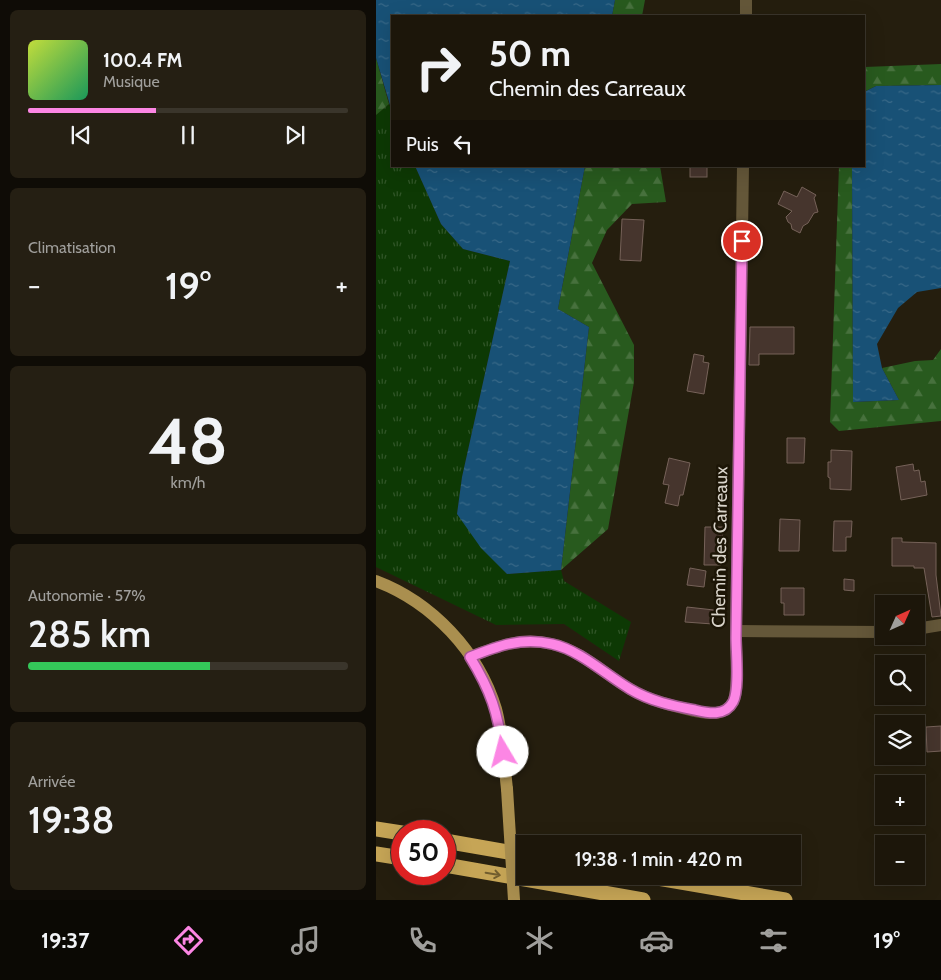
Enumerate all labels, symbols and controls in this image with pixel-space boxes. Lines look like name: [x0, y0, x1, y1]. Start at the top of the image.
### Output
text: 50 m: [489, 32, 571, 75]
icon: right: [406, 35, 471, 100]
text: 100.4 FM: [103, 49, 182, 72]
text: Musique: [103, 72, 160, 91]
text: Chemin des Carreaux: [489, 75, 686, 102]
icon: previous: [67, 121, 95, 149]
icon: pause: [174, 121, 202, 149]
icon: next: [281, 121, 309, 149]
icon: left: [449, 130, 477, 158]
text: Puis: [406, 133, 439, 156]
pin: [721, 220, 763, 262]
icon: arrive: [728, 227, 756, 255]
text: Climatisation: [28, 238, 116, 257]
text: 19°: [165, 262, 211, 309]
text: −: [28, 268, 40, 302]
text: +: [336, 268, 348, 302]
text: 48: [148, 401, 228, 480]
street label: Chemin des Carreaux: [708, 466, 732, 628]
text: km/h: [170, 473, 206, 492]
text: Autonomie · 57%: [28, 586, 146, 605]
north arrow: [875, 595, 925, 645]
map controls: [875, 595, 925, 885]
text: 285 km: [28, 610, 151, 657]
button: search: [875, 655, 925, 705]
button: layers: [875, 715, 925, 765]
position arrow: [476, 725, 528, 777]
text: Arrivée: [28, 772, 75, 791]
button: +: [875, 775, 925, 825]
text: 19:38: [28, 796, 115, 843]
speed limit sign: 50: [391, 820, 456, 885]
button: −: [875, 835, 925, 885]
text: 19:38 · 1 min · 420 m: [575, 848, 742, 871]
one-way arrow: [484, 870, 500, 879]
icon: directions: [171, 923, 206, 958]
icon: music: [288, 923, 323, 958]
icon: phone: [405, 923, 440, 958]
icon: climate: [522, 923, 557, 958]
icon: car: [639, 923, 674, 958]
icon: filters: [756, 923, 791, 958]
text: 19:37: [41, 927, 89, 954]
text: 19°: [873, 927, 900, 954]

